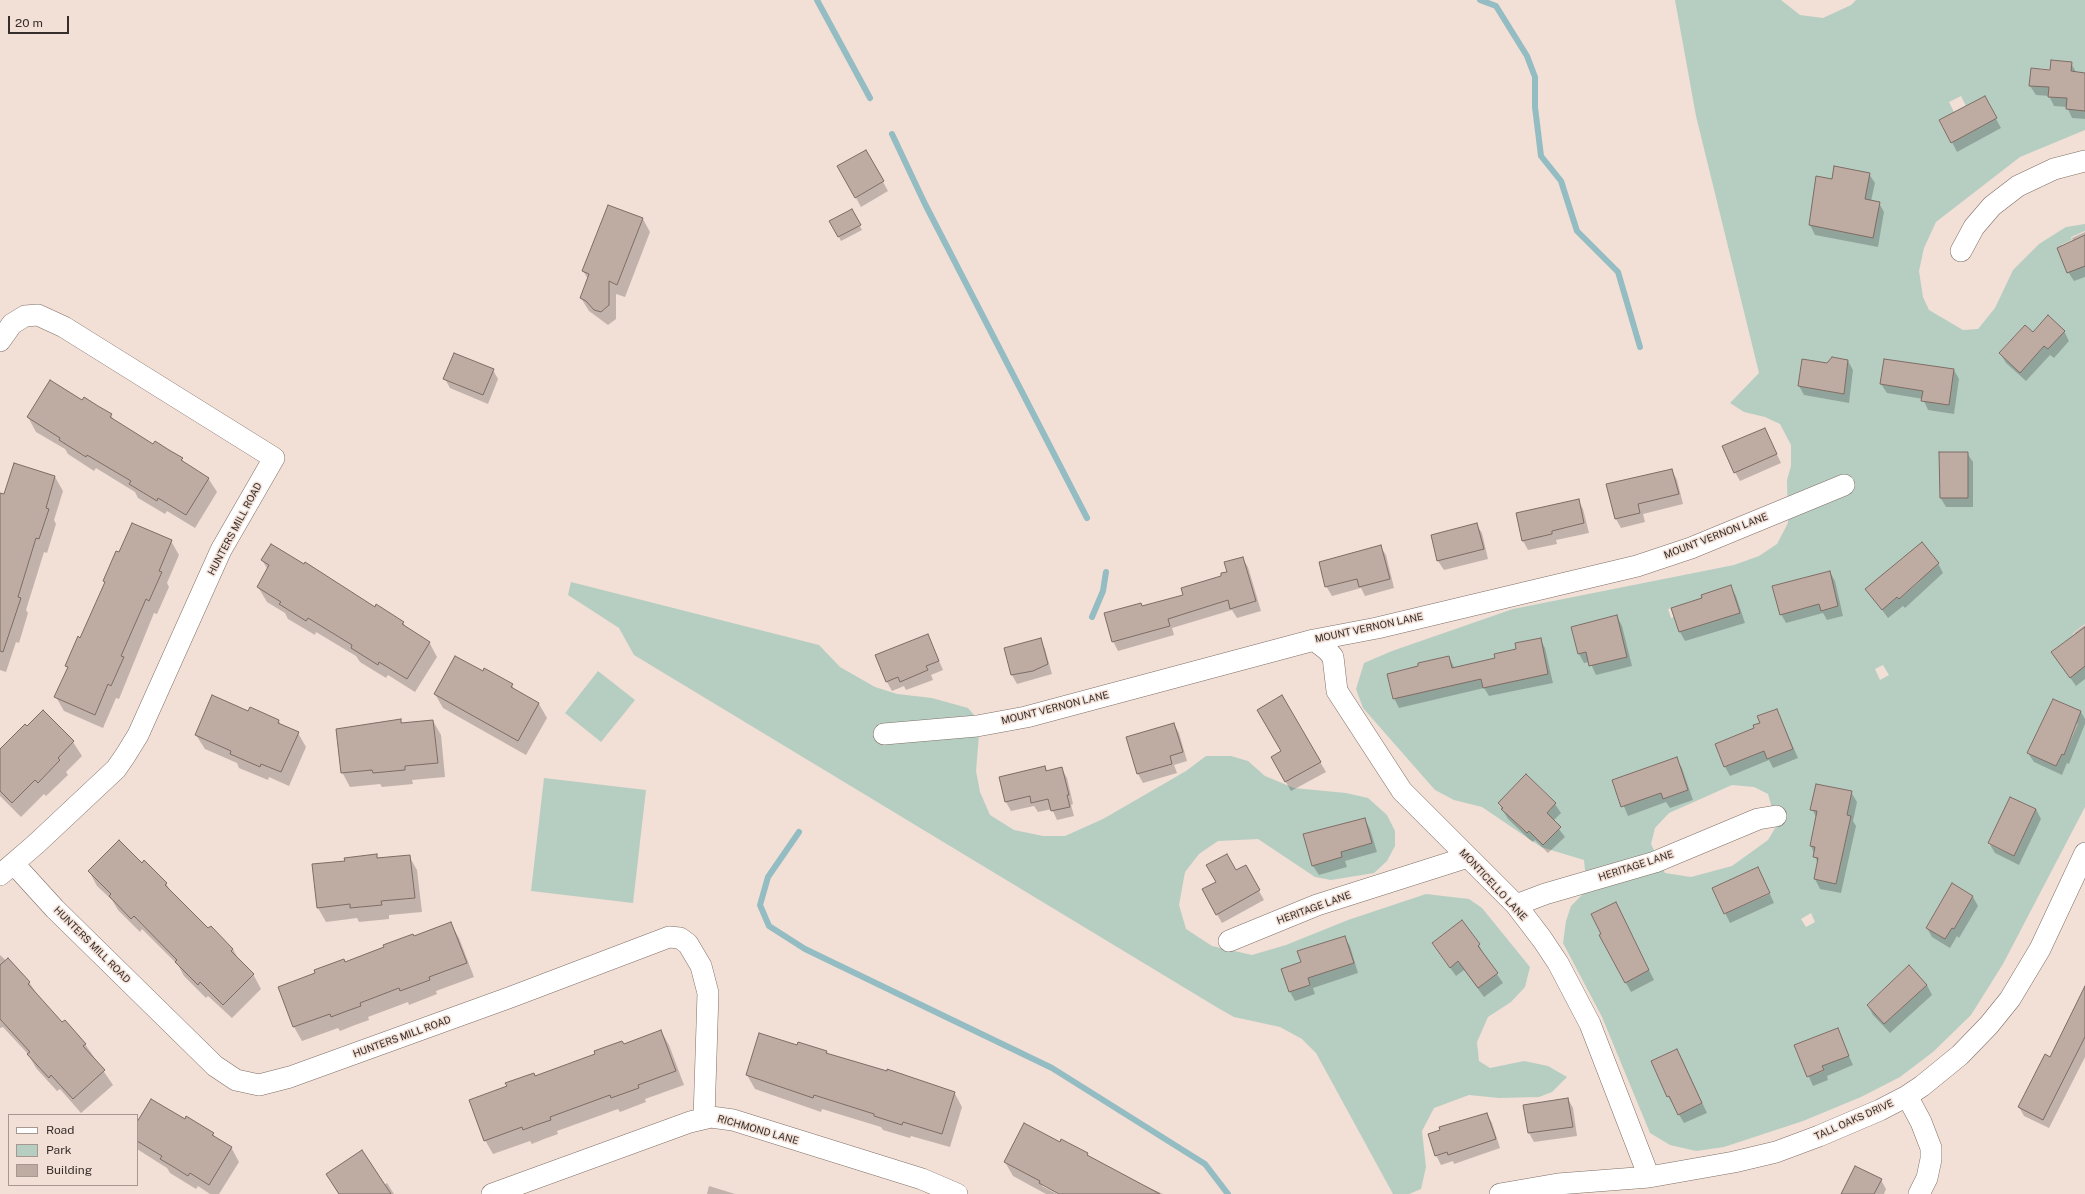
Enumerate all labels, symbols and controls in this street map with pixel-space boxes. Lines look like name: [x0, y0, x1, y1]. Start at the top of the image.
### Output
scale bar: [10, 8, 71, 34]
text: 20 m: [15, 16, 43, 30]
street label: HUNTERS MILL ROAD: [205, 481, 265, 577]
street label: MOUNT VERNON LANE: [1662, 511, 1770, 561]
street label: MOUNT VERNON LANE: [1314, 611, 1424, 645]
street label: MOUNT VERNON LANE: [1000, 689, 1110, 727]
street label: MONTICELLO LANE: [1457, 847, 1529, 923]
street label: HERITAGE LANE: [1597, 848, 1675, 884]
street label: HERITAGE LANE: [1275, 889, 1353, 927]
street label: HUNTERS MILL ROAD: [51, 904, 133, 986]
street label: HUNTERS MILL ROAD: [351, 1014, 453, 1060]
street label: TALL OAKS DRIVE: [1813, 1097, 1895, 1143]
street label: RICHMOND LANE: [716, 1113, 800, 1147]
legend: [8, 1114, 138, 1186]
text: Road: [46, 1123, 74, 1137]
text: Park: [46, 1143, 72, 1157]
text: Building: [46, 1163, 92, 1177]

